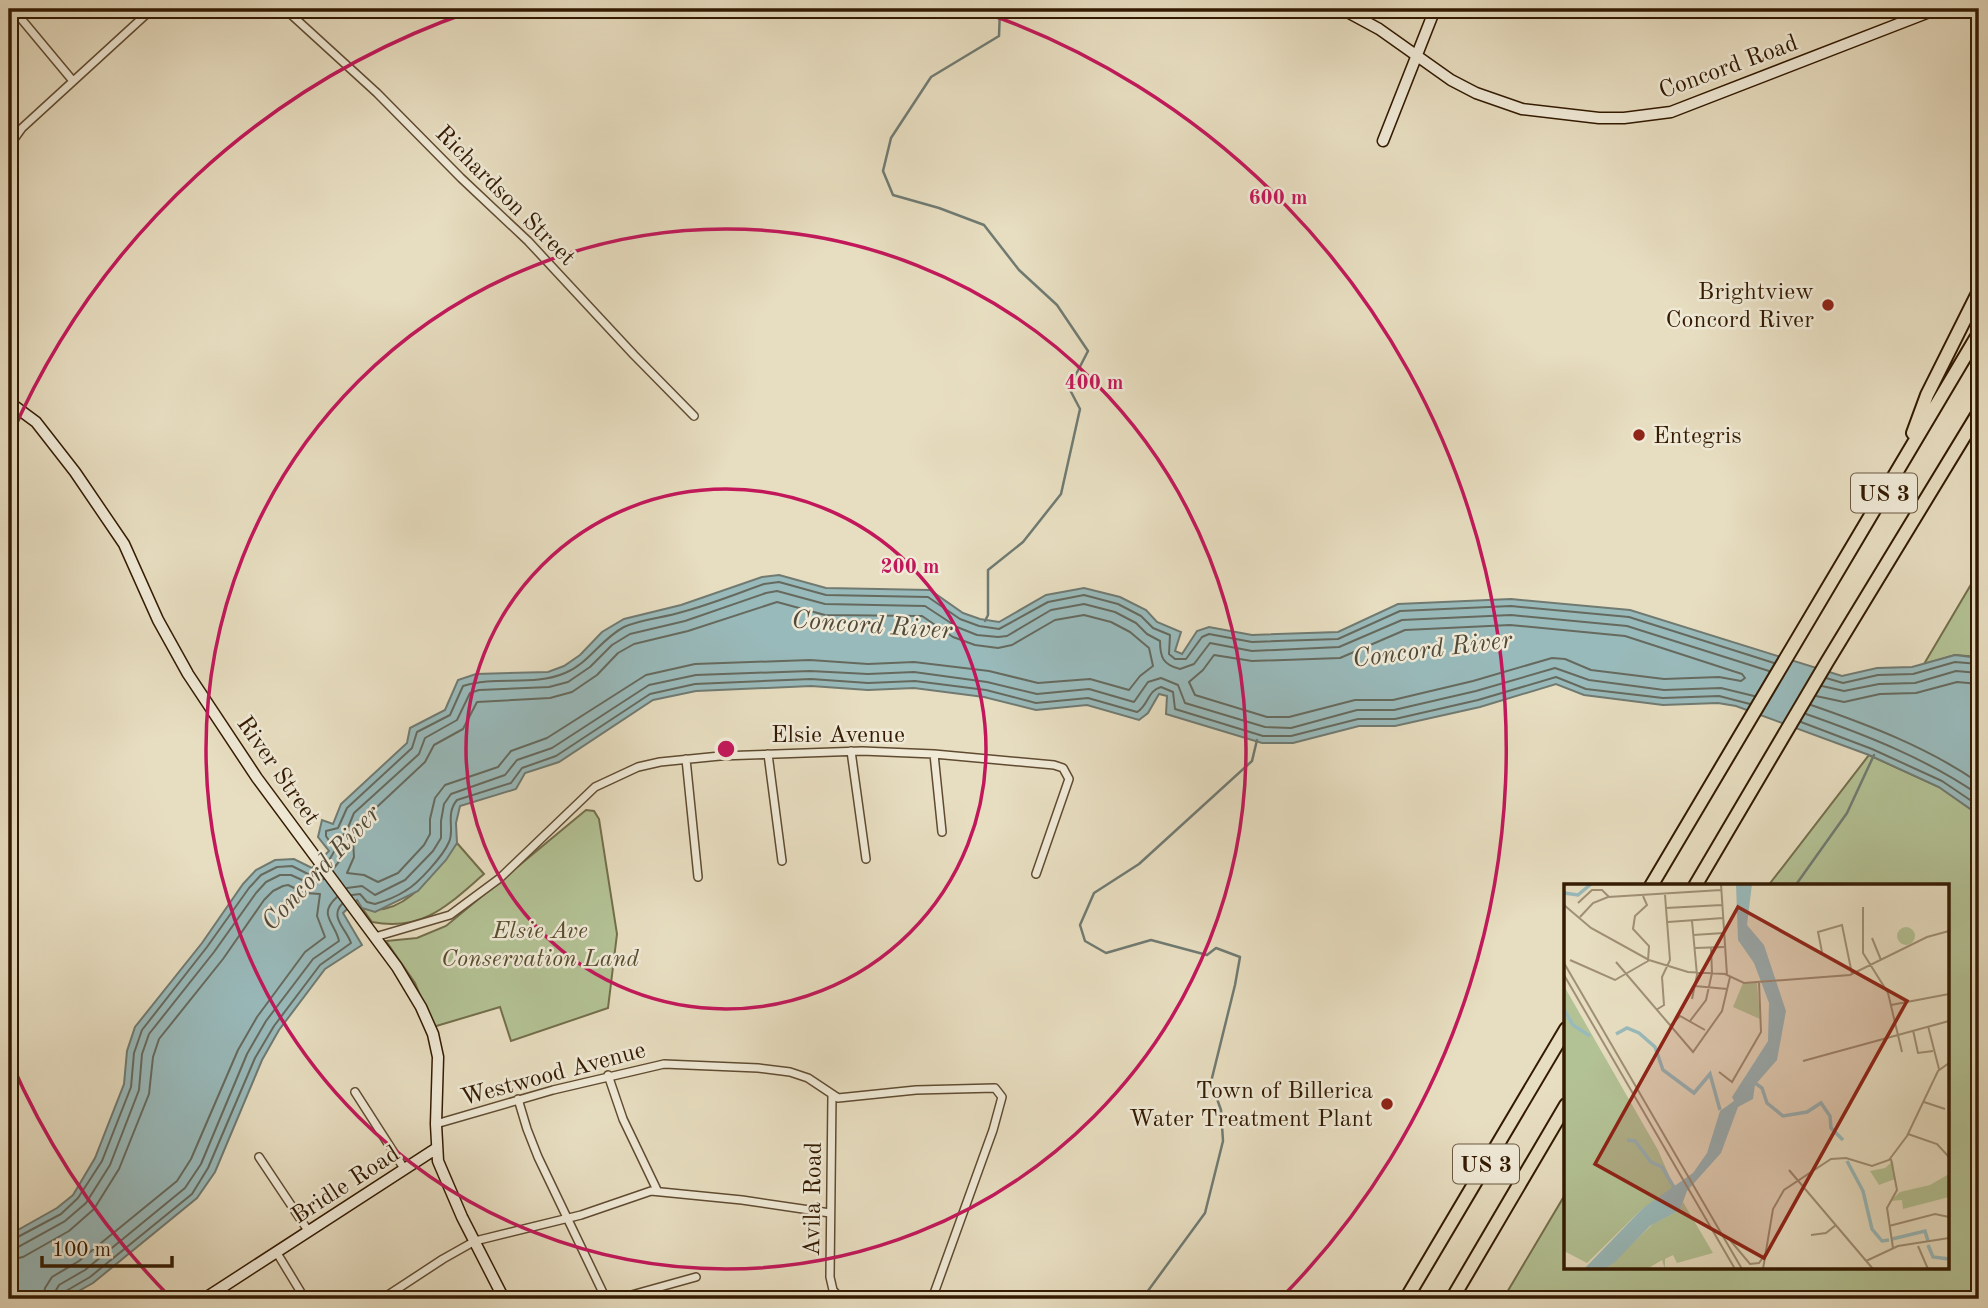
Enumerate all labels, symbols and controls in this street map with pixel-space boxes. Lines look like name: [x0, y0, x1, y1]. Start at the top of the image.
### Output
street label: Concord Road: [1656, 32, 1801, 104]
street label: Richardson Street: [430, 122, 579, 271]
text: 600 m: [1248, 188, 1308, 209]
place label: Brightview Concord River: [1665, 281, 1814, 333]
marker: Brightview Concord River: [1820, 297, 1836, 313]
text: 400 m: [1064, 373, 1124, 394]
place label: Entegris: [1653, 425, 1742, 449]
marker: Entegris: [1631, 427, 1647, 443]
road number: US 3: [1851, 474, 1917, 512]
text: 200 m: [880, 557, 940, 578]
water label: Concord River: [791, 607, 954, 645]
water label: Concord River: [1351, 627, 1515, 673]
street label: River Street: [231, 712, 323, 830]
street label: Elsie Avenue: [771, 724, 905, 748]
centre of rings: [714, 737, 738, 761]
water label: Concord River: [257, 800, 386, 936]
inset map: [1564, 884, 1950, 1270]
park label: Elsie Ave Conservation Land: [441, 920, 639, 972]
street label: Westwood Avenue: [459, 1039, 648, 1111]
place label: Town of Billerica Water Treatment Plant: [1129, 1080, 1373, 1132]
marker: Town of Billerica Water Treatment Plant: [1379, 1096, 1395, 1112]
street label: Bridle Road: [288, 1142, 404, 1229]
street label: Avila Road: [801, 1142, 827, 1257]
road number: US 3: [1453, 1144, 1519, 1184]
scale bar: [42, 1224, 172, 1268]
text: 100 m: [52, 1240, 111, 1261]

